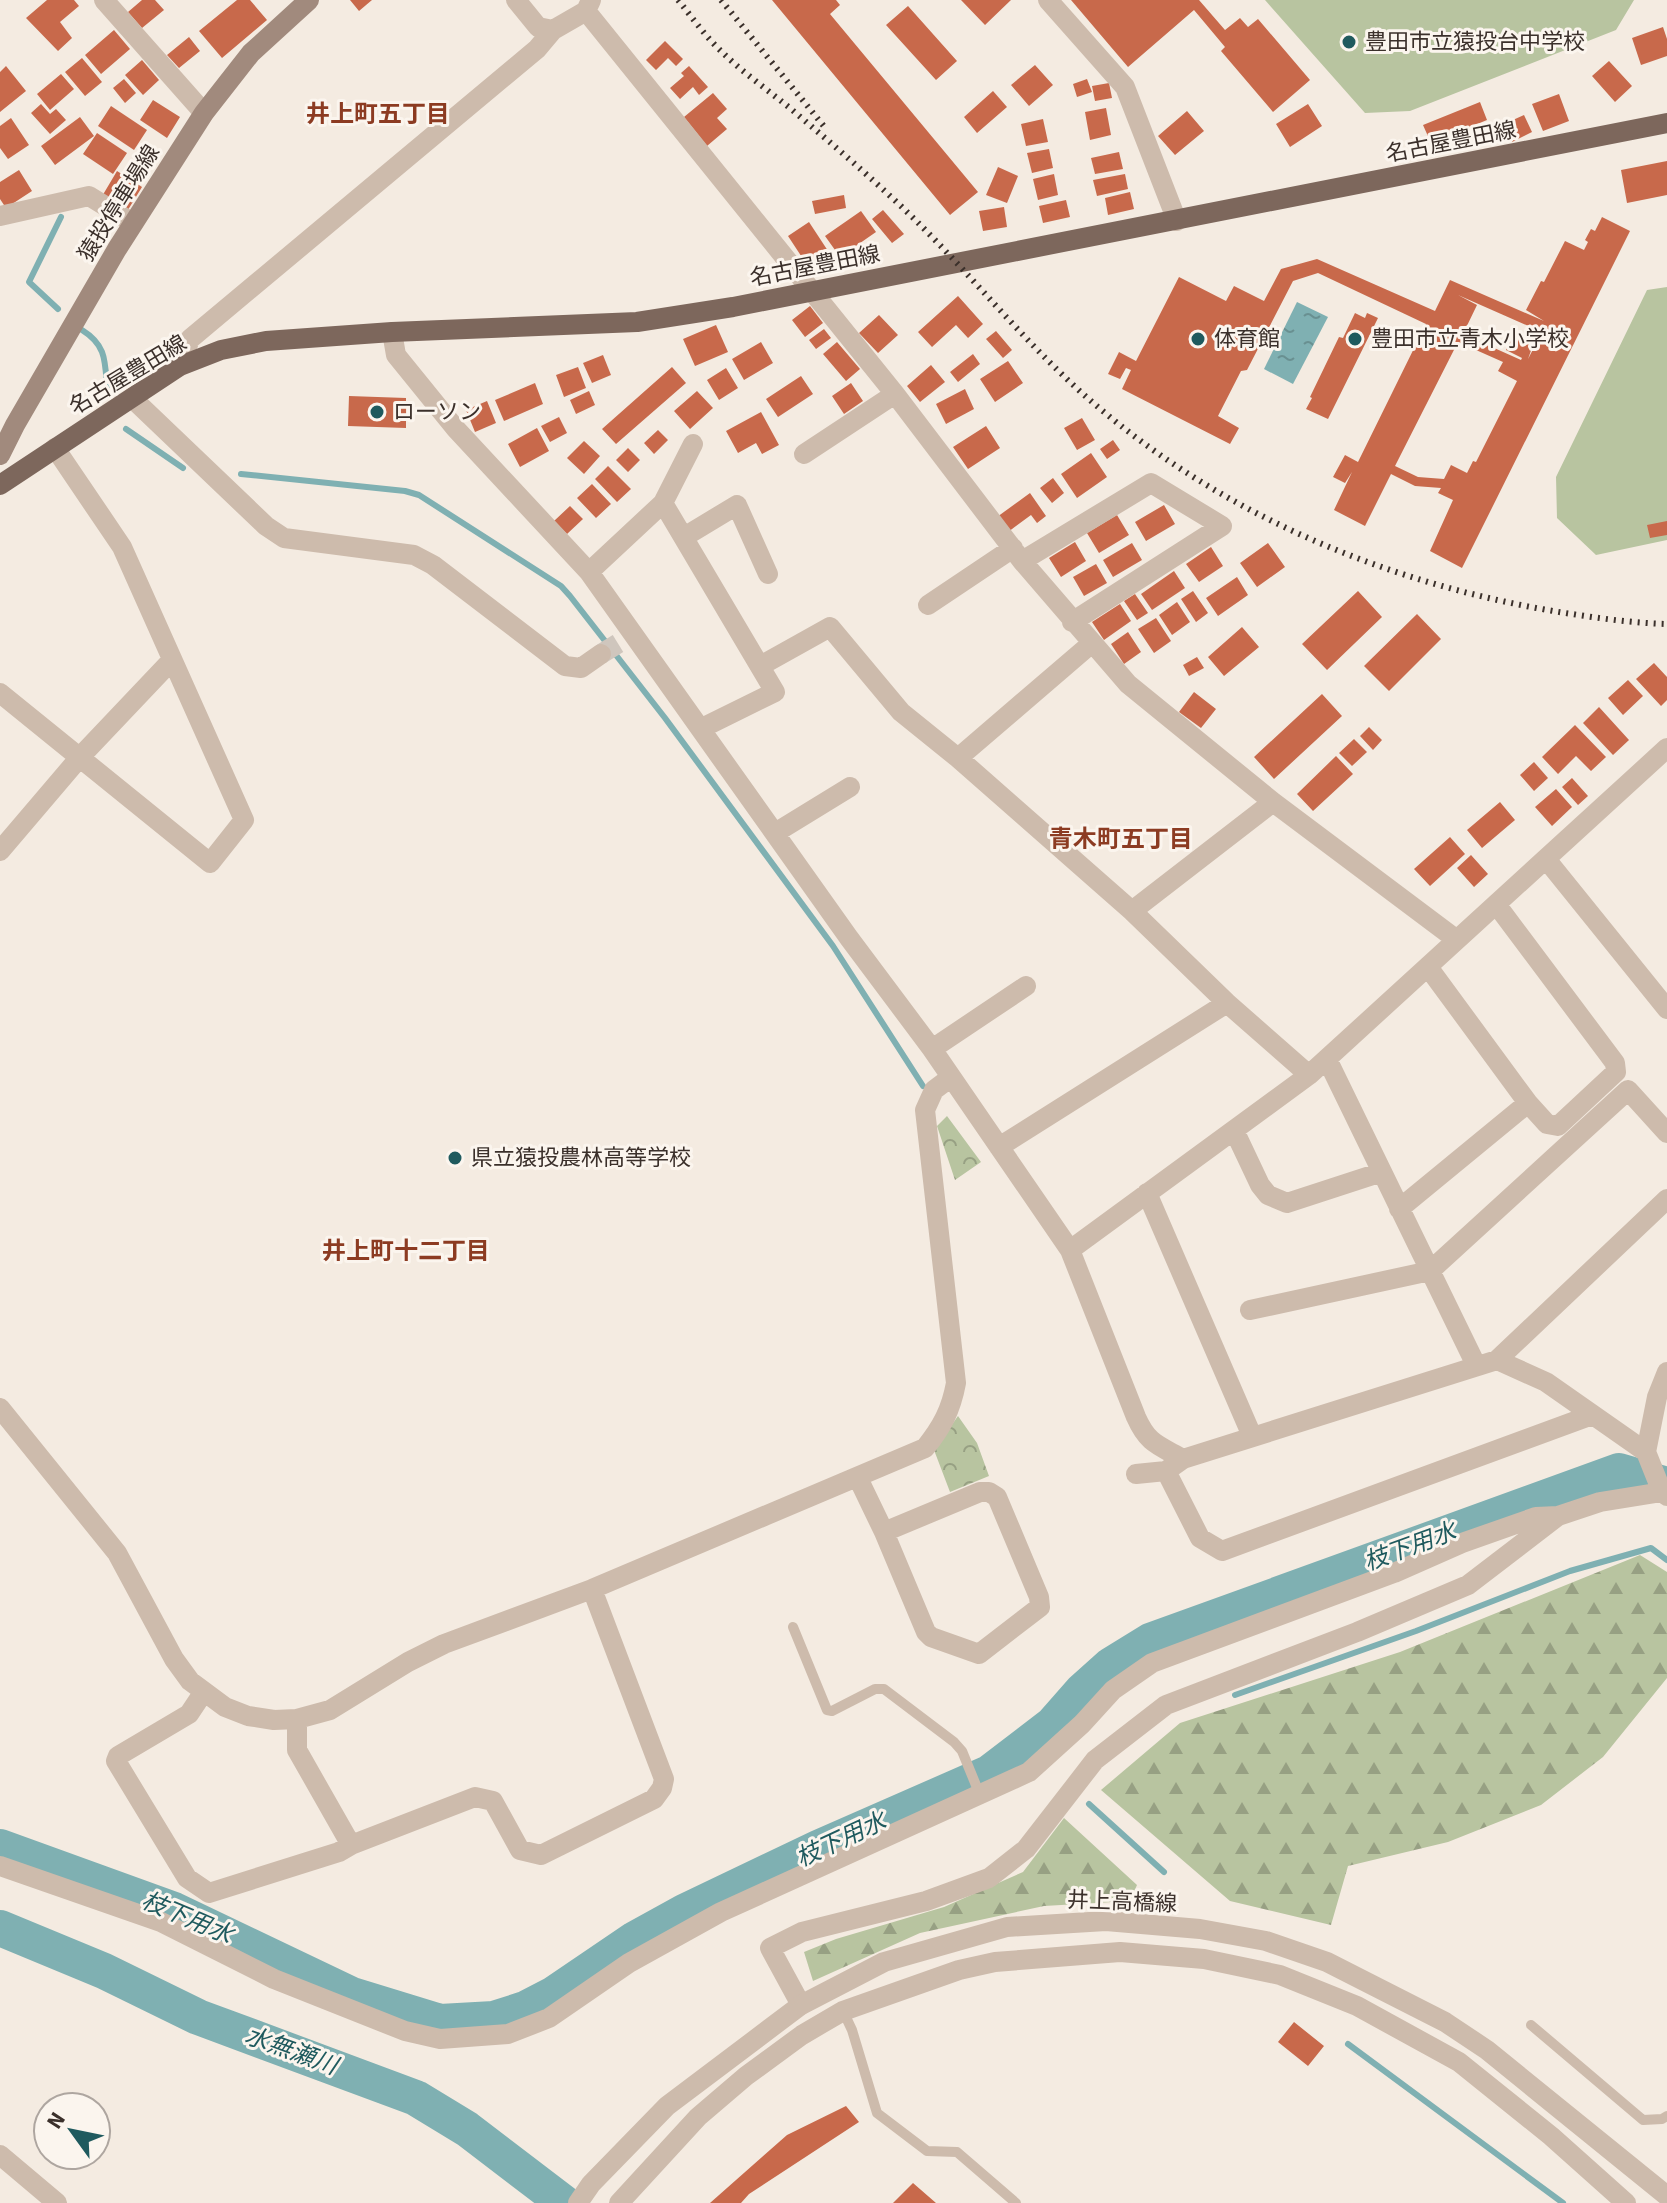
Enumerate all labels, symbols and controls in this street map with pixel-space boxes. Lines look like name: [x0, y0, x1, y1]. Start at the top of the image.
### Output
place label: 豊田市立猿投台中学校: [1365, 26, 1585, 58]
marker: 豊田市立猿投台中学校: [1340, 33, 1358, 51]
district label: 井上町五丁目: [306, 97, 450, 132]
street label: 名古屋豊田線: [1383, 114, 1519, 170]
street label: 猿投停車場線: [70, 139, 168, 267]
street label: 名古屋豊田線: [747, 238, 883, 294]
place label: 体育館: [1214, 323, 1280, 355]
place label: 豊田市立青木小学校: [1371, 323, 1569, 355]
street label: 名古屋豊田線: [63, 327, 193, 423]
marker: 体育館: [1189, 330, 1207, 348]
marker: 豊田市立青木小学校: [1346, 330, 1364, 348]
place label: ローソン: [393, 396, 481, 428]
marker: ローソン: [368, 403, 386, 421]
district label: 青木町五丁目: [1049, 822, 1193, 857]
place label: 県立猿投農林高等学校: [471, 1142, 691, 1174]
marker: 県立猿投農林高等学校: [446, 1149, 464, 1167]
district label: 井上町十二丁目: [322, 1234, 490, 1269]
water label: 枝下用水: [1359, 1513, 1464, 1580]
water label: 枝下用水: [790, 1803, 895, 1876]
water label: 枝下用水: [136, 1883, 241, 1954]
street label: 井上高橋線: [1066, 1884, 1178, 1920]
water label: 水無瀬川: [240, 2018, 345, 2085]
north arrow: [32, 2091, 112, 2171]
text: N: [39, 2106, 73, 2136]

